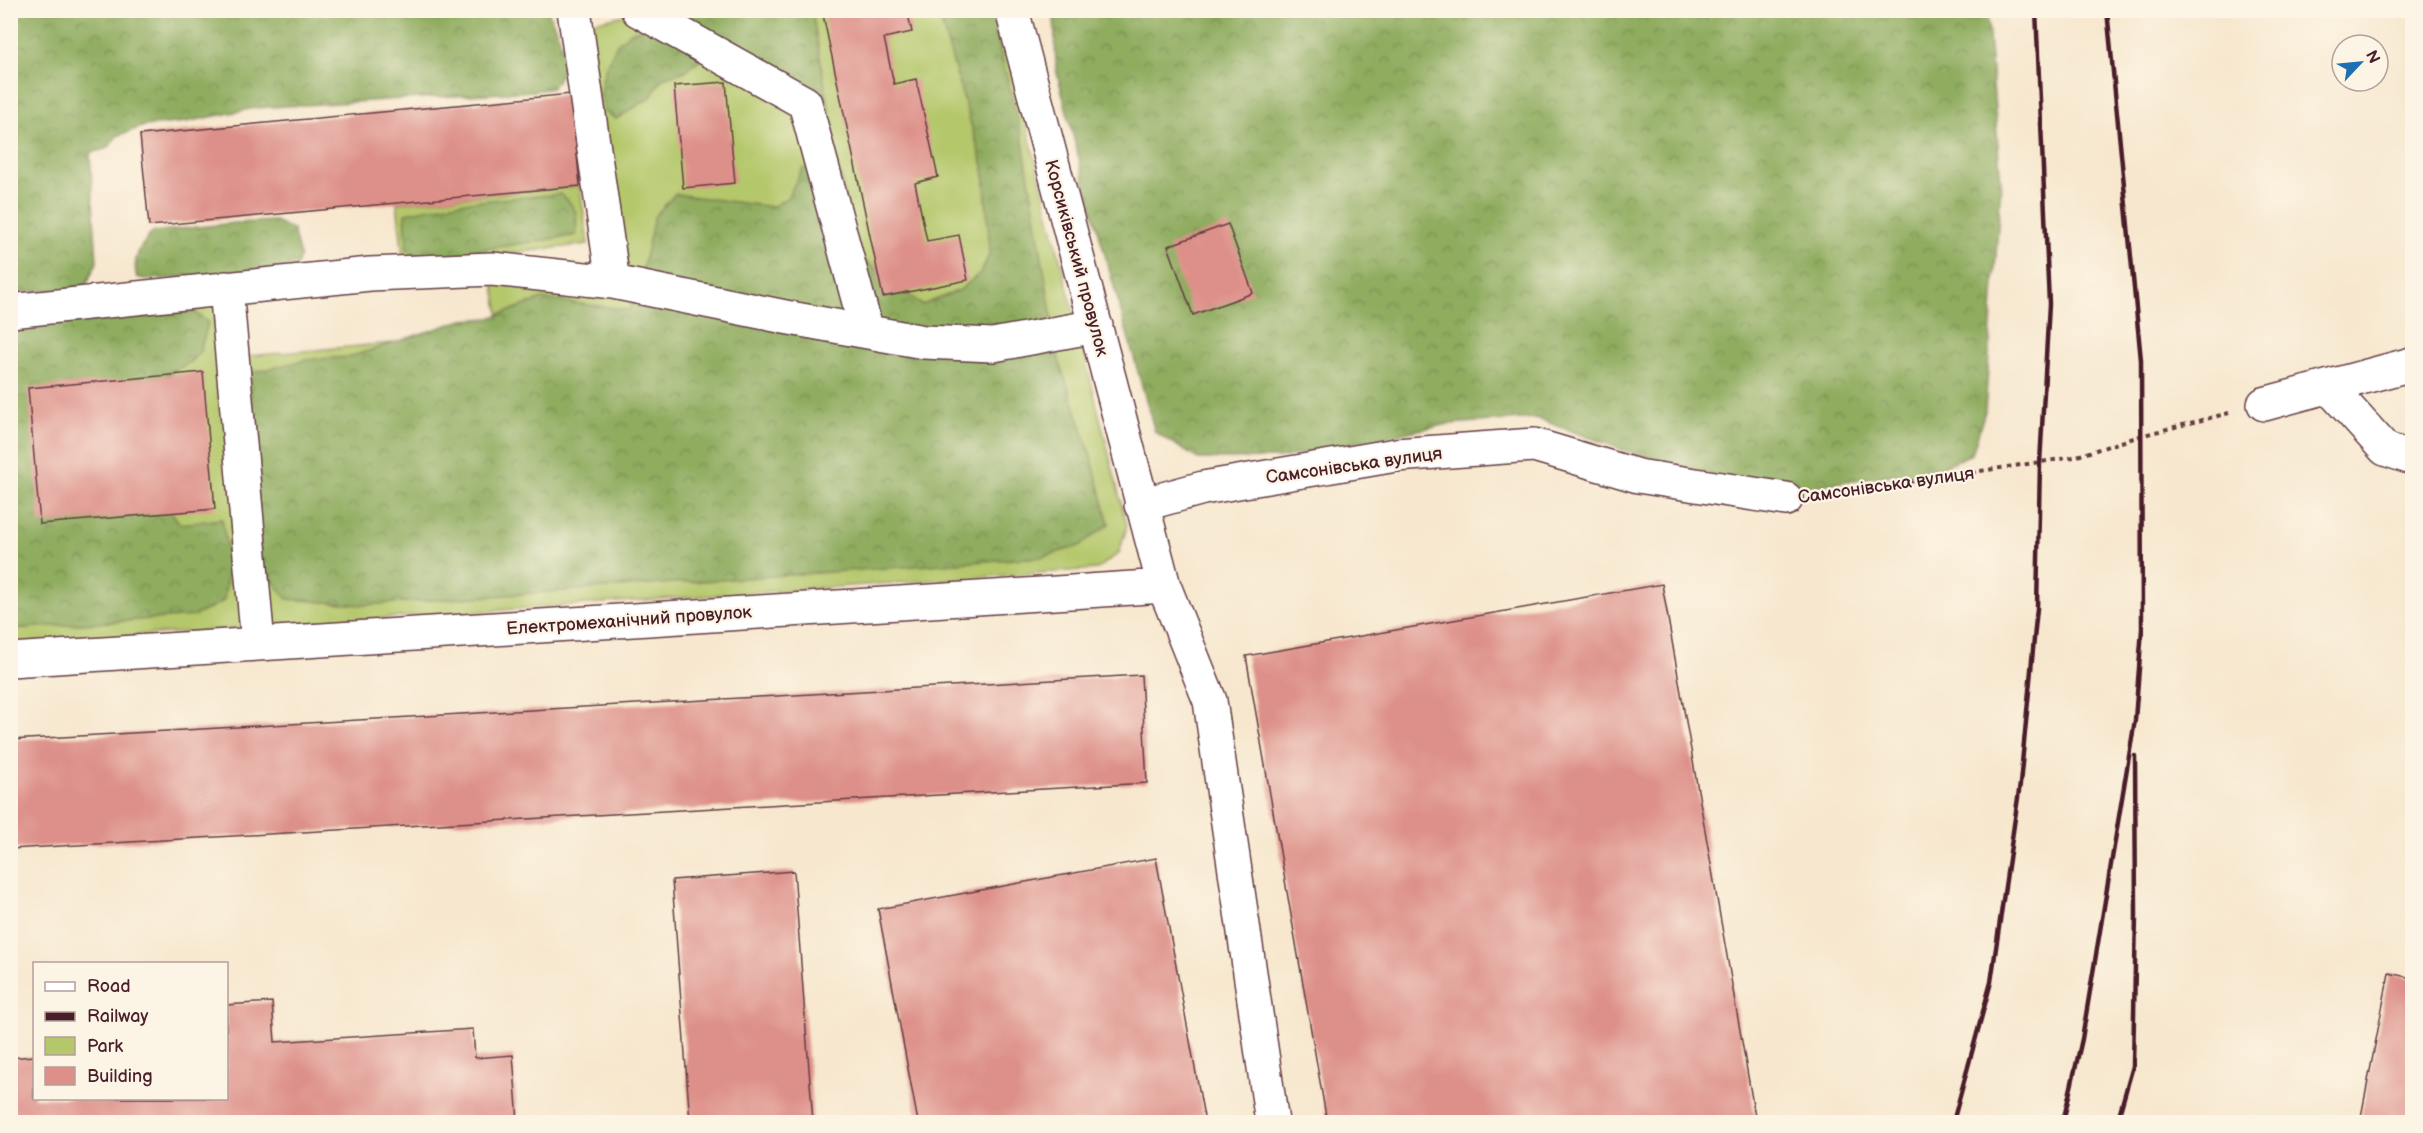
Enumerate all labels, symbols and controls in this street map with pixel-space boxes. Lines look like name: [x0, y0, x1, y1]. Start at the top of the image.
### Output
north arrow: [2330, 33, 2390, 93]
text: N: [2361, 48, 2383, 67]
street label: Корсиківський провулок: [1040, 157, 1113, 359]
street label: Самсонівська вулиця: [1264, 443, 1444, 488]
street label: Самсонівська вулиця: [1796, 463, 1976, 508]
street label: Електромеханічний провулок: [506, 601, 753, 640]
legend: [33, 962, 228, 1100]
text: Road: [87, 976, 131, 997]
text: Railway: [87, 1006, 149, 1027]
text: Park: [87, 1036, 123, 1057]
text: Building: [87, 1066, 153, 1087]

